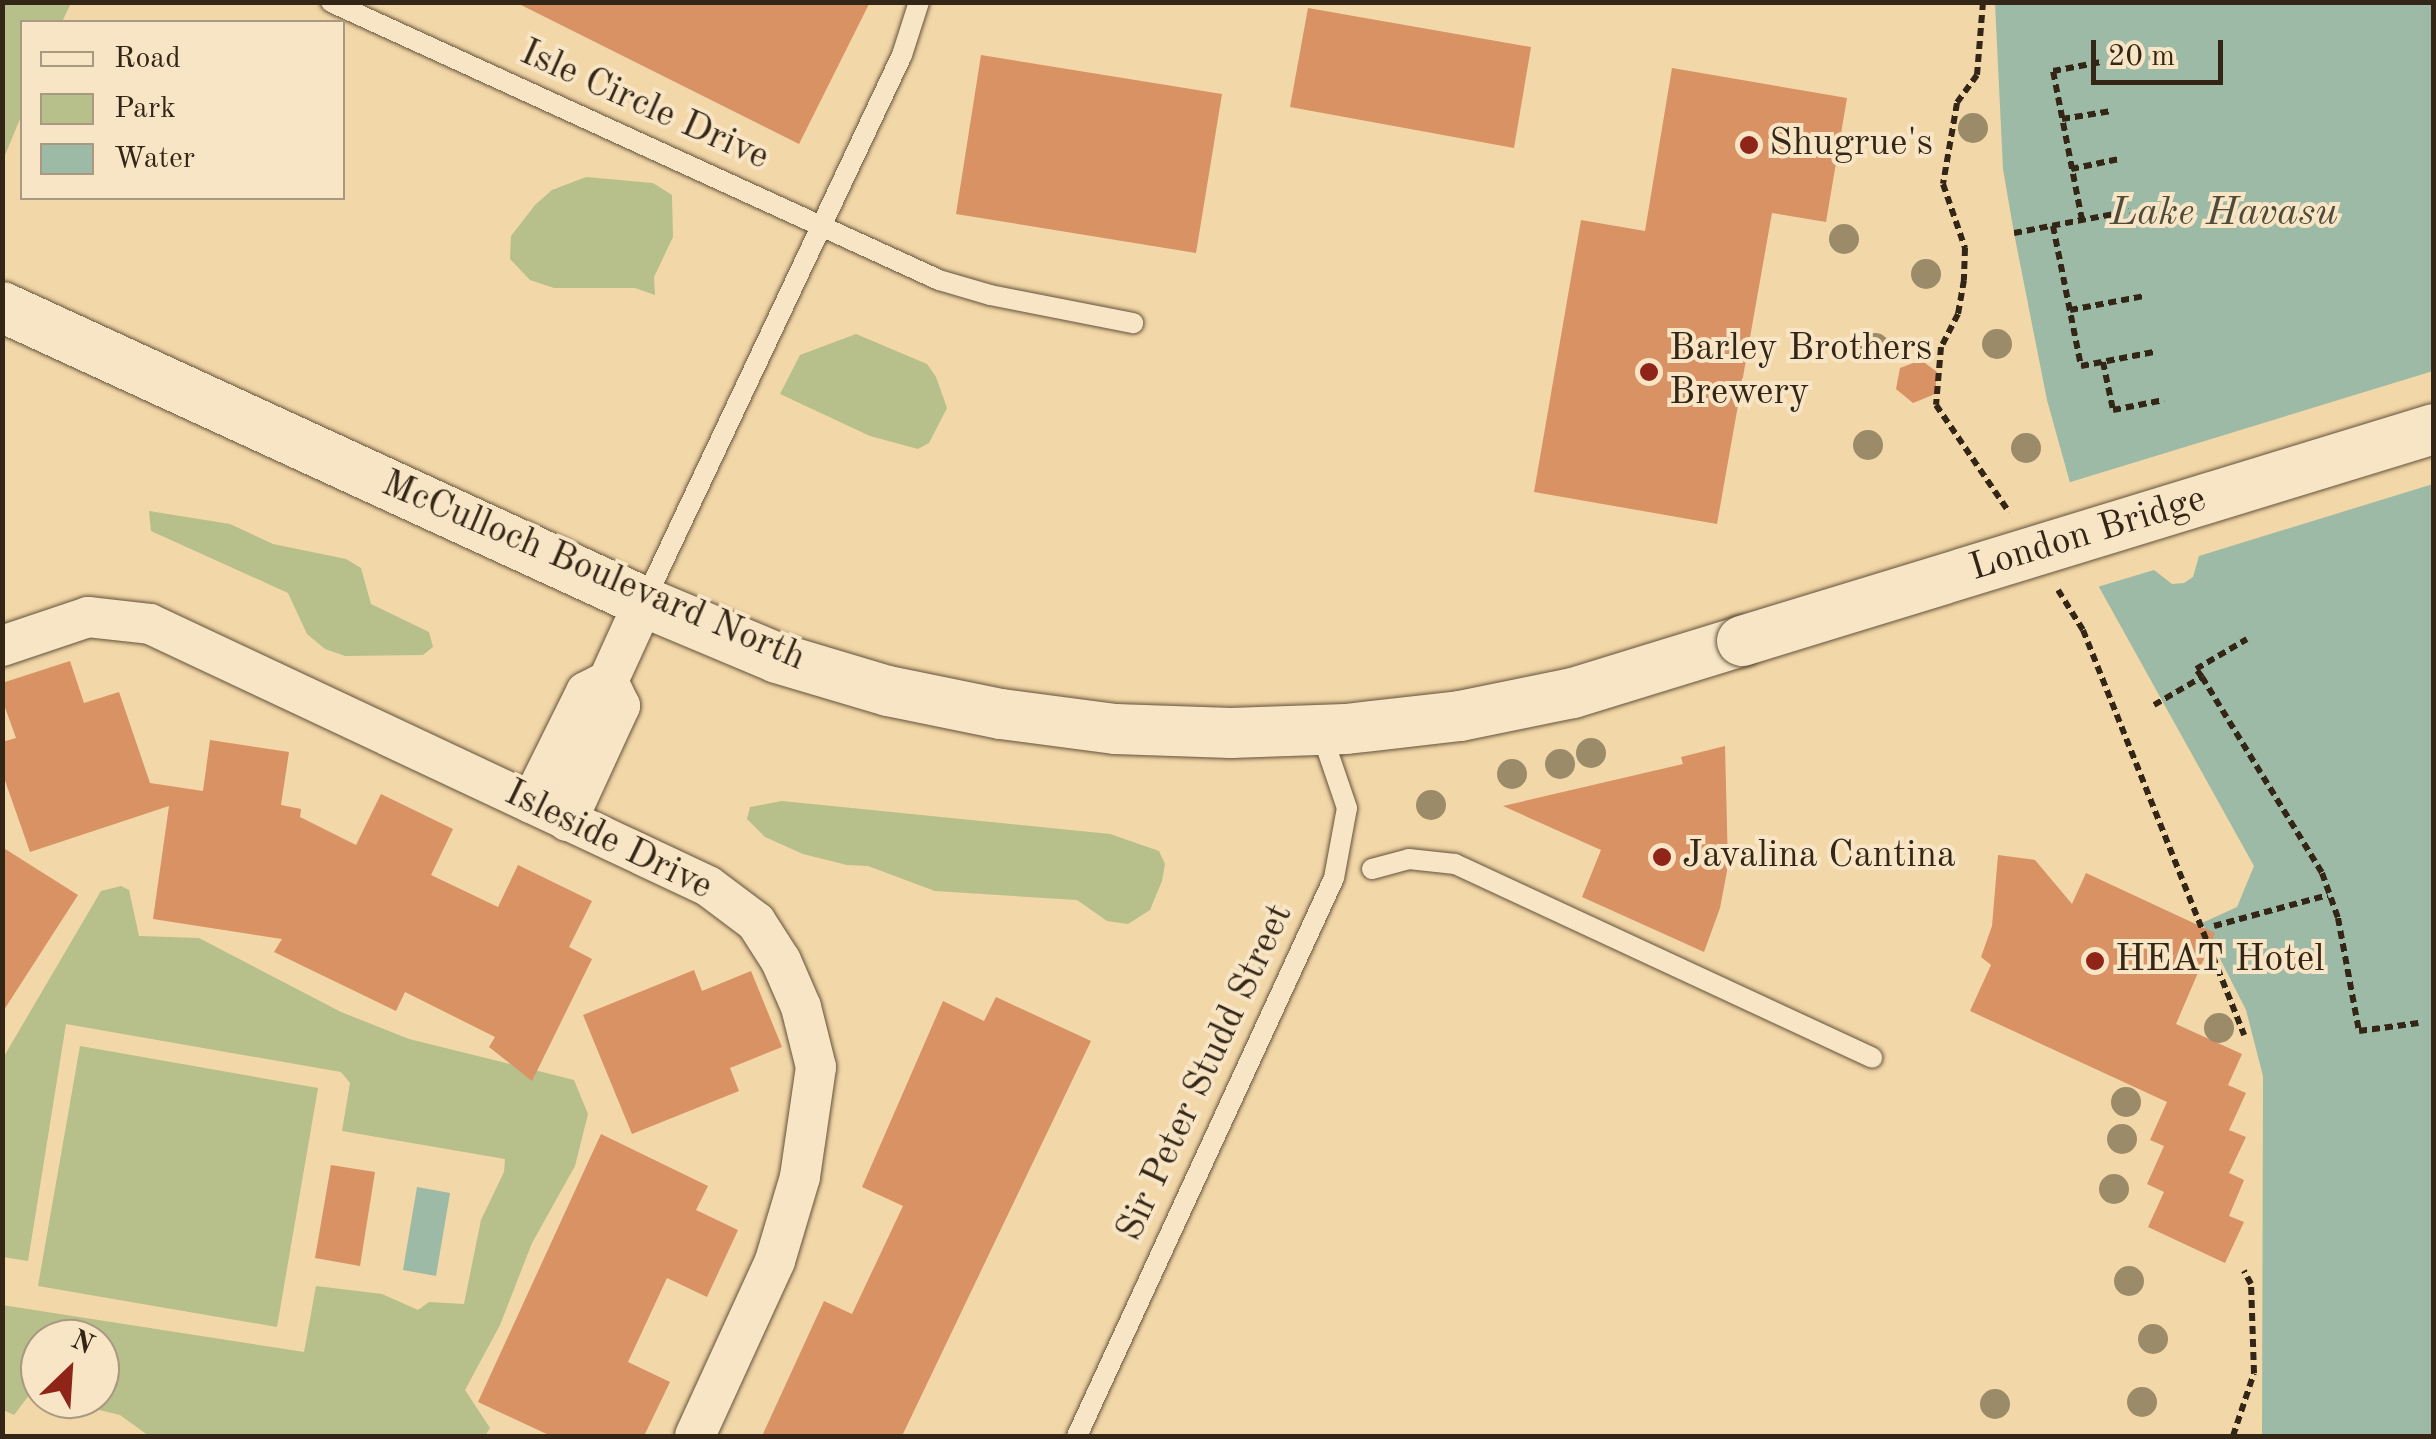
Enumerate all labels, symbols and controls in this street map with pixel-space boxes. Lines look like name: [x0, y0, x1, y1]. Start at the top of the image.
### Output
legend: [20, 20, 345, 200]
scale bar: [2096, 20, 2228, 82]
street label: Isle Circle Drive: [513, 31, 775, 181]
text: 20 m: [2108, 42, 2175, 72]
text: Road: [114, 44, 181, 74]
text: Park: [114, 94, 176, 124]
place label: Shugrue's: [1769, 122, 1933, 168]
marker: Shugrue's: [1738, 134, 1760, 156]
text: Water: [114, 144, 195, 174]
water label: Lake Havasu: [2110, 190, 2338, 238]
place label: Barley Brothers Brewery: [1669, 327, 1932, 416]
marker: Barley Brothers Brewery: [1638, 361, 1660, 383]
street label: McCulloch Boulevard North: [374, 462, 812, 682]
street label: London Bridge: [1964, 477, 2212, 593]
street label: Isleside Drive: [497, 771, 719, 911]
place label: Javalina Cantina: [1682, 834, 1956, 880]
marker: Javalina Cantina: [1651, 846, 1673, 868]
street label: Sir Peter Studd Street: [1108, 897, 1304, 1249]
place label: HEAT Hotel: [2115, 938, 2324, 984]
marker: HEAT Hotel: [2084, 950, 2106, 972]
north arrow: [20, 1319, 120, 1419]
text: N: [66, 1326, 97, 1361]

